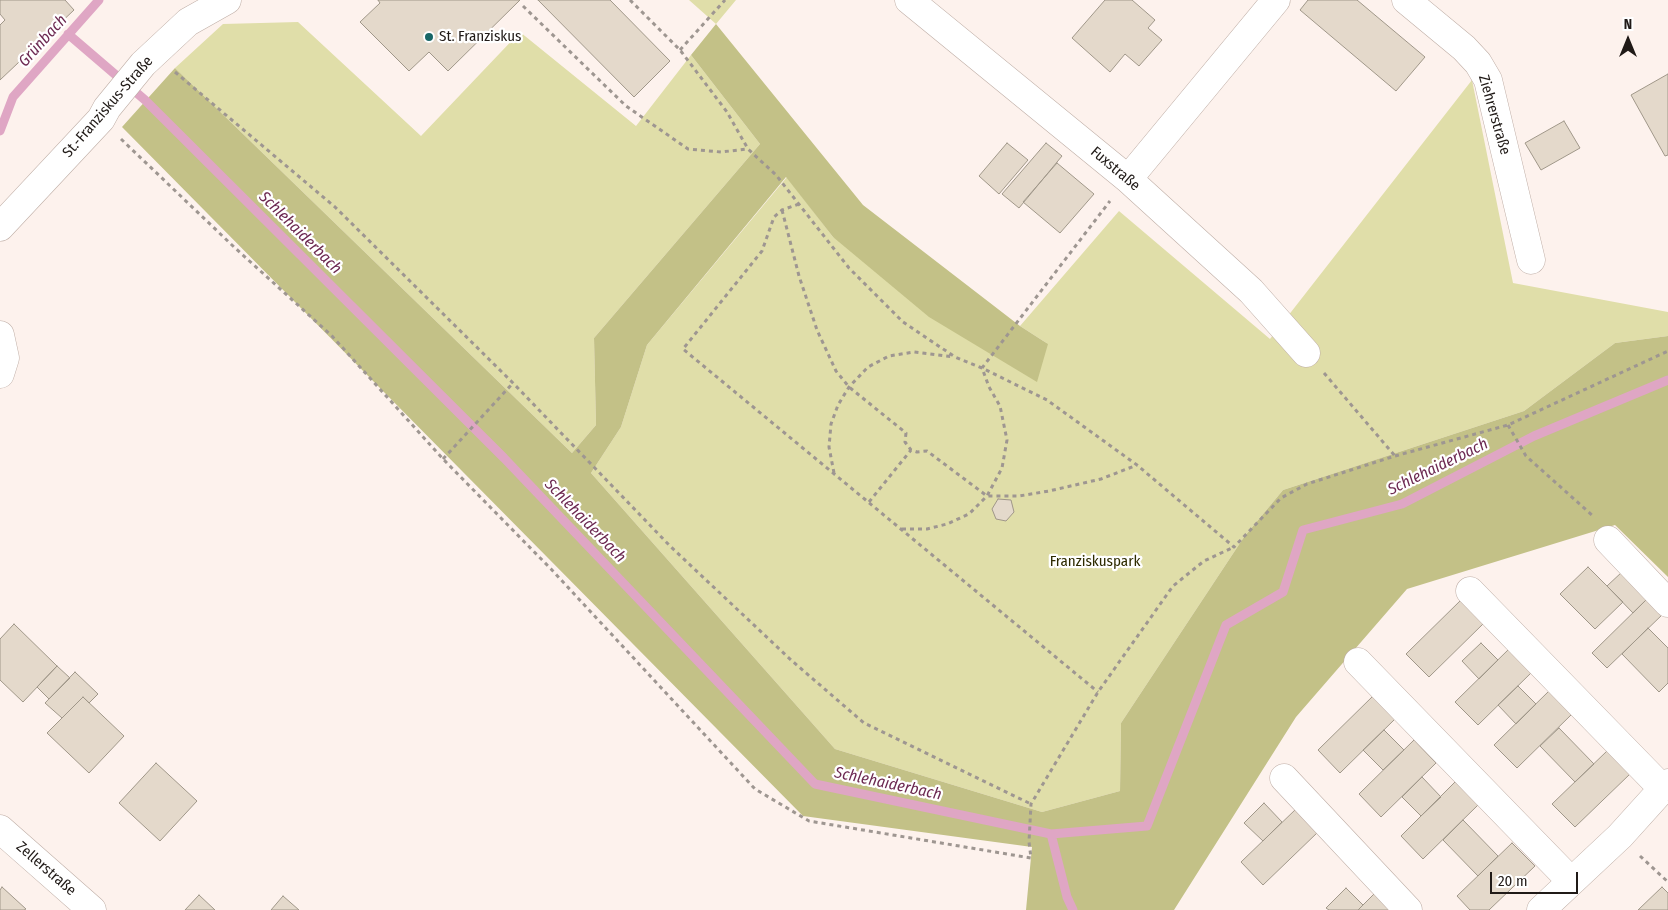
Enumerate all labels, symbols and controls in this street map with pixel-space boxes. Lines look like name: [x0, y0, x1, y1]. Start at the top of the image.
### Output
water label: Grünbach: [15, 11, 71, 71]
north arrow: [1603, 15, 1653, 65]
text: N: [1624, 16, 1632, 33]
place label: St. Franziskus: [439, 28, 521, 46]
marker: St. Franziskus: [423, 31, 435, 43]
street label: St.-Franziskus-Straße: [59, 53, 157, 161]
street label: Ziehrerstraße: [1474, 73, 1514, 157]
street label: Fuxstraße: [1087, 143, 1143, 195]
water label: Schlehaiderbach: [255, 188, 345, 278]
water label: Schlehaiderbach: [1385, 434, 1491, 500]
water label: Schlehaiderbach: [540, 475, 630, 567]
park label: Franziskuspark: [1050, 553, 1140, 571]
water label: Schlehaiderbach: [833, 763, 943, 805]
street label: Zellerstraße: [12, 838, 80, 900]
scale bar: [1493, 862, 1580, 894]
text: 20 m: [1498, 872, 1528, 890]

